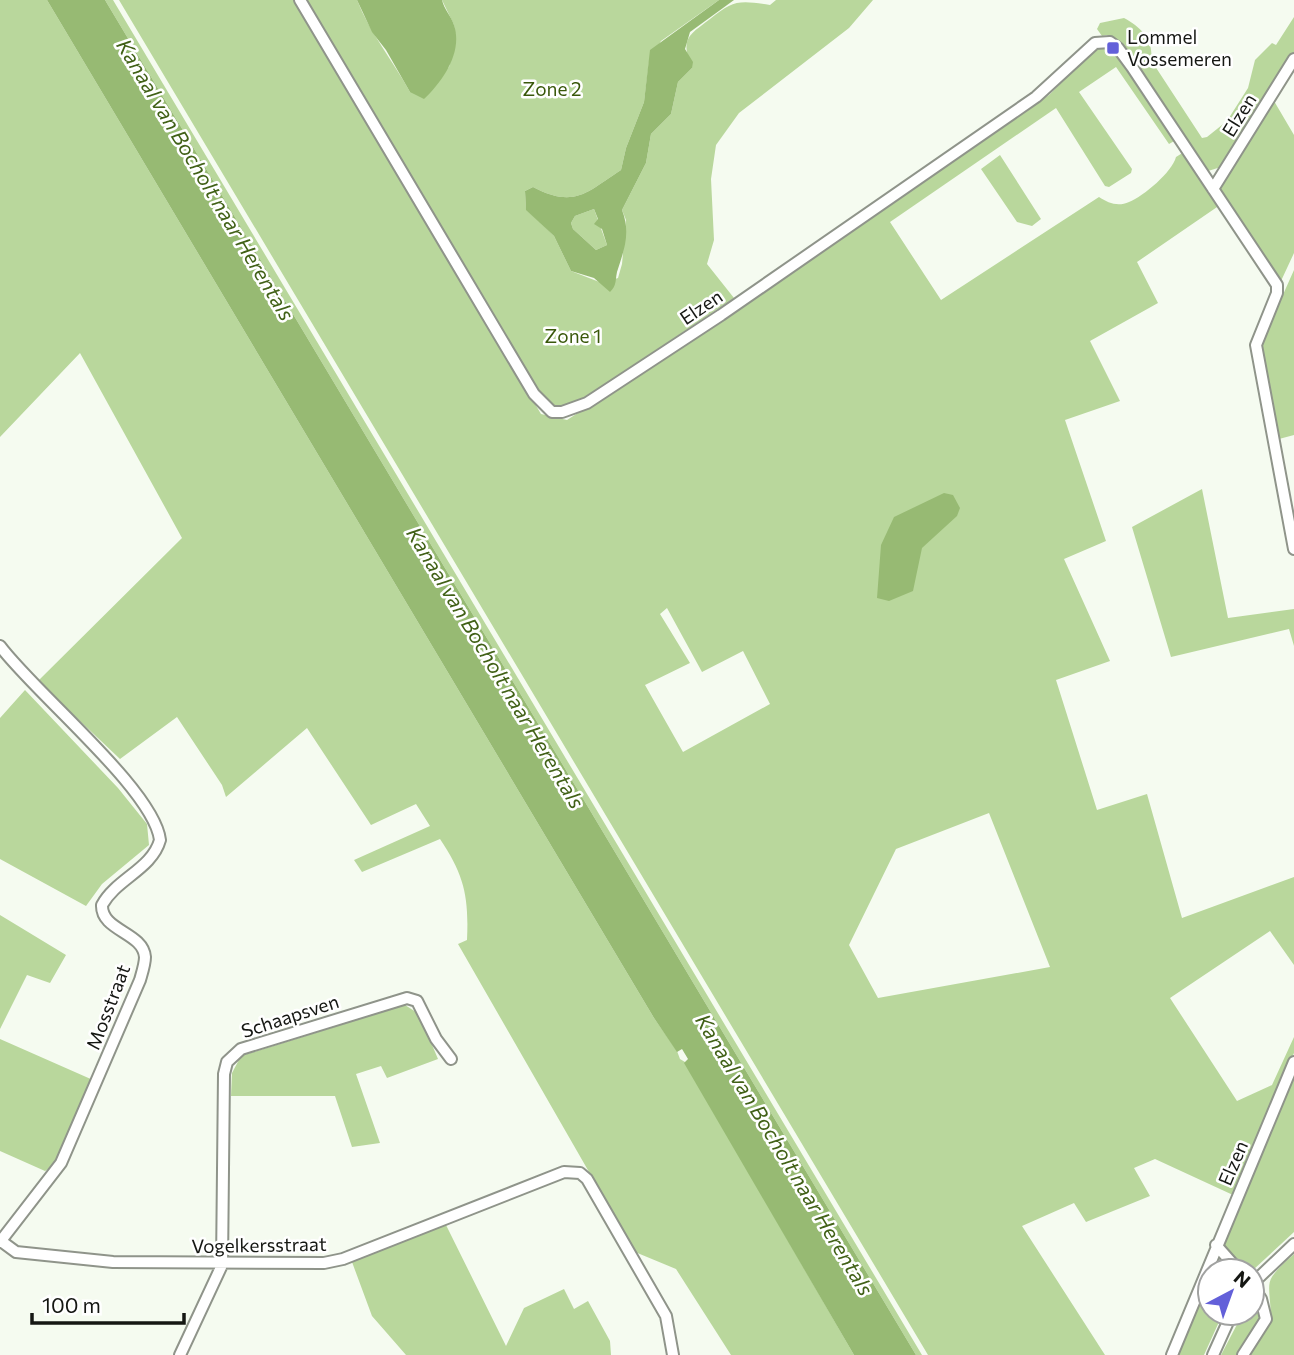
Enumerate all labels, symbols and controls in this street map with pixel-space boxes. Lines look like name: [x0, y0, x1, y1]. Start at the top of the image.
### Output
place label: Lommel Vossemeren: [1127, 25, 1232, 70]
water label: Kanaal van Bocholt naar Herentals: [112, 34, 300, 324]
marker: Lommel Vossemeren: [1105, 40, 1121, 56]
park label: Zone 2: [522, 77, 582, 100]
street label: Elzen: [1217, 89, 1261, 141]
street label: Elzen: [675, 284, 726, 329]
park label: Zone 1: [545, 324, 601, 347]
water label: Kanaal van Bocholt naar Herentals: [402, 522, 590, 812]
street label: Mosstraat: [81, 961, 134, 1053]
street label: Schaapsven: [238, 989, 341, 1042]
water label: Kanaal van Bocholt naar Herentals: [691, 1009, 879, 1299]
street label: Elzen: [1213, 1137, 1252, 1189]
street label: Vogelkersstraat: [191, 1232, 327, 1257]
north arrow: [1196, 1257, 1266, 1327]
text: N: [1230, 1265, 1255, 1292]
scale bar: [32, 1282, 184, 1326]
text: 100 m: [42, 1292, 101, 1317]

